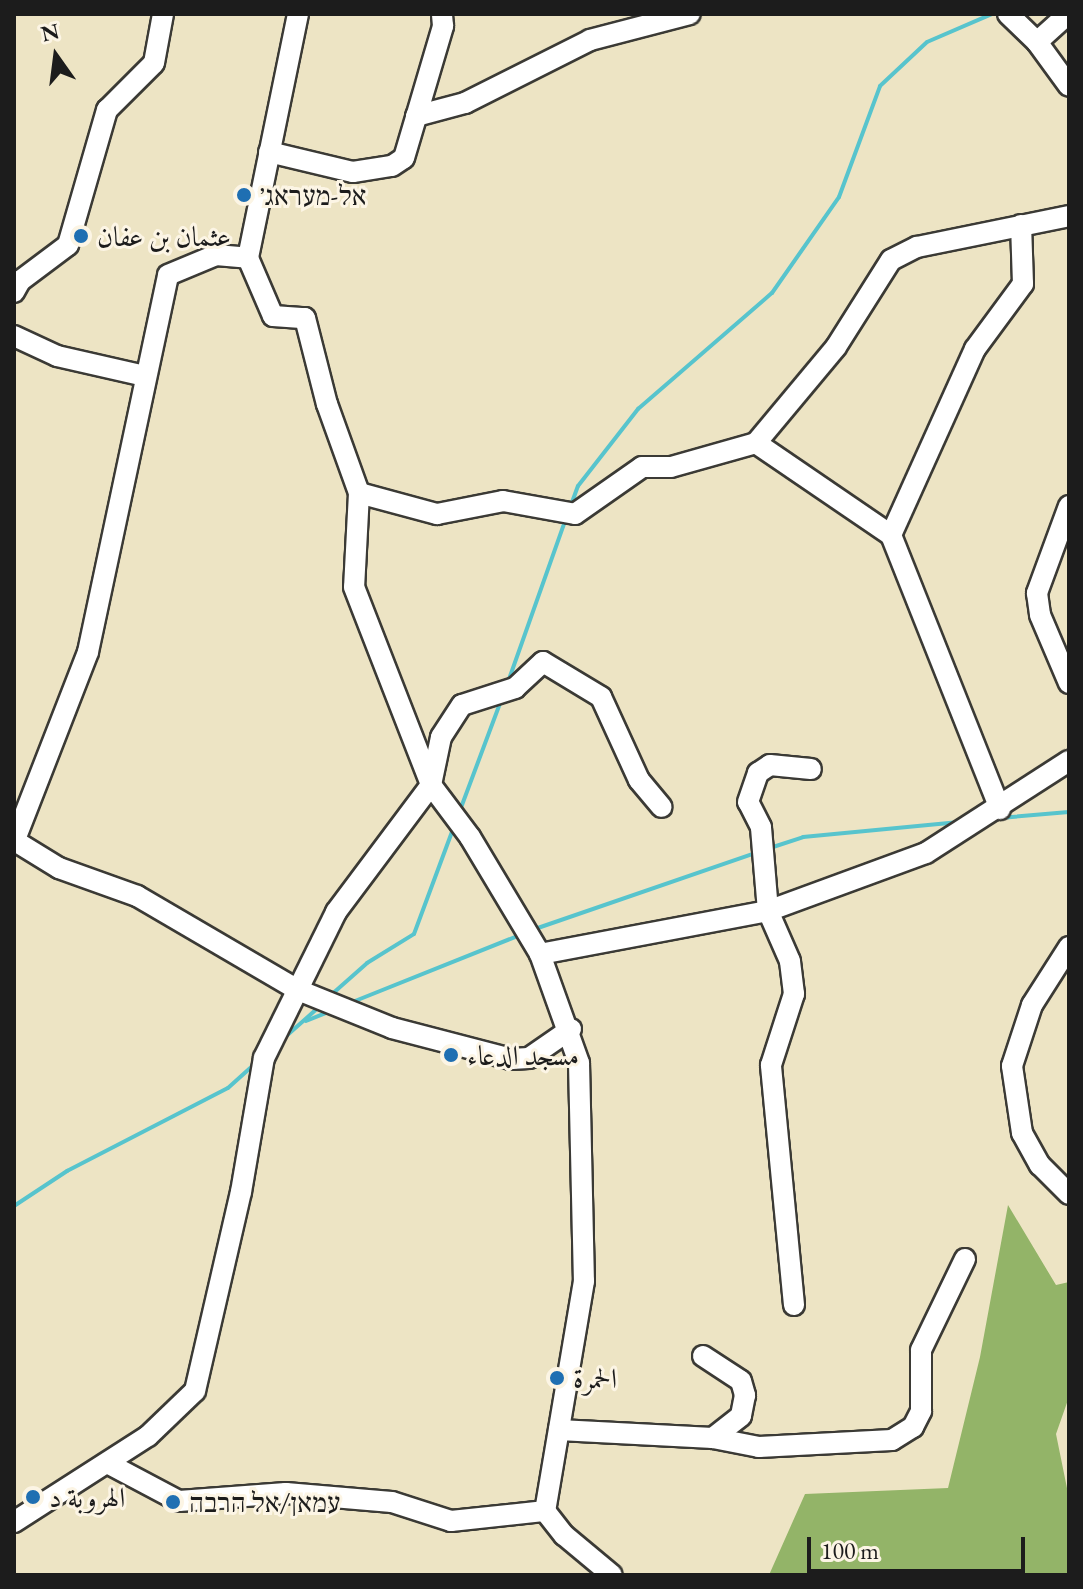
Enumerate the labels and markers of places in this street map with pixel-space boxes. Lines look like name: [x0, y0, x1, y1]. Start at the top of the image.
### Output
place label: אל-מעראג׳: [260, 178, 367, 212]
marker: אל-מעראג׳: [235, 186, 253, 204]
place label: عثمان بن عفان: [97, 219, 231, 253]
marker: عثمان بن عفان: [72, 227, 90, 245]
place label: مسجد الدعاء: [467, 1038, 579, 1072]
marker: مسجد الدعاء: [442, 1046, 460, 1064]
place label: الحمرة: [573, 1361, 617, 1395]
marker: الحمرة: [548, 1369, 566, 1387]
place label: الهروبة د: [49, 1480, 125, 1514]
place label: עמאן/אל הרבה: [189, 1485, 340, 1519]
marker: الهروبة د: [24, 1488, 42, 1506]
marker: עמאן/אל הרבה: [164, 1493, 182, 1511]

